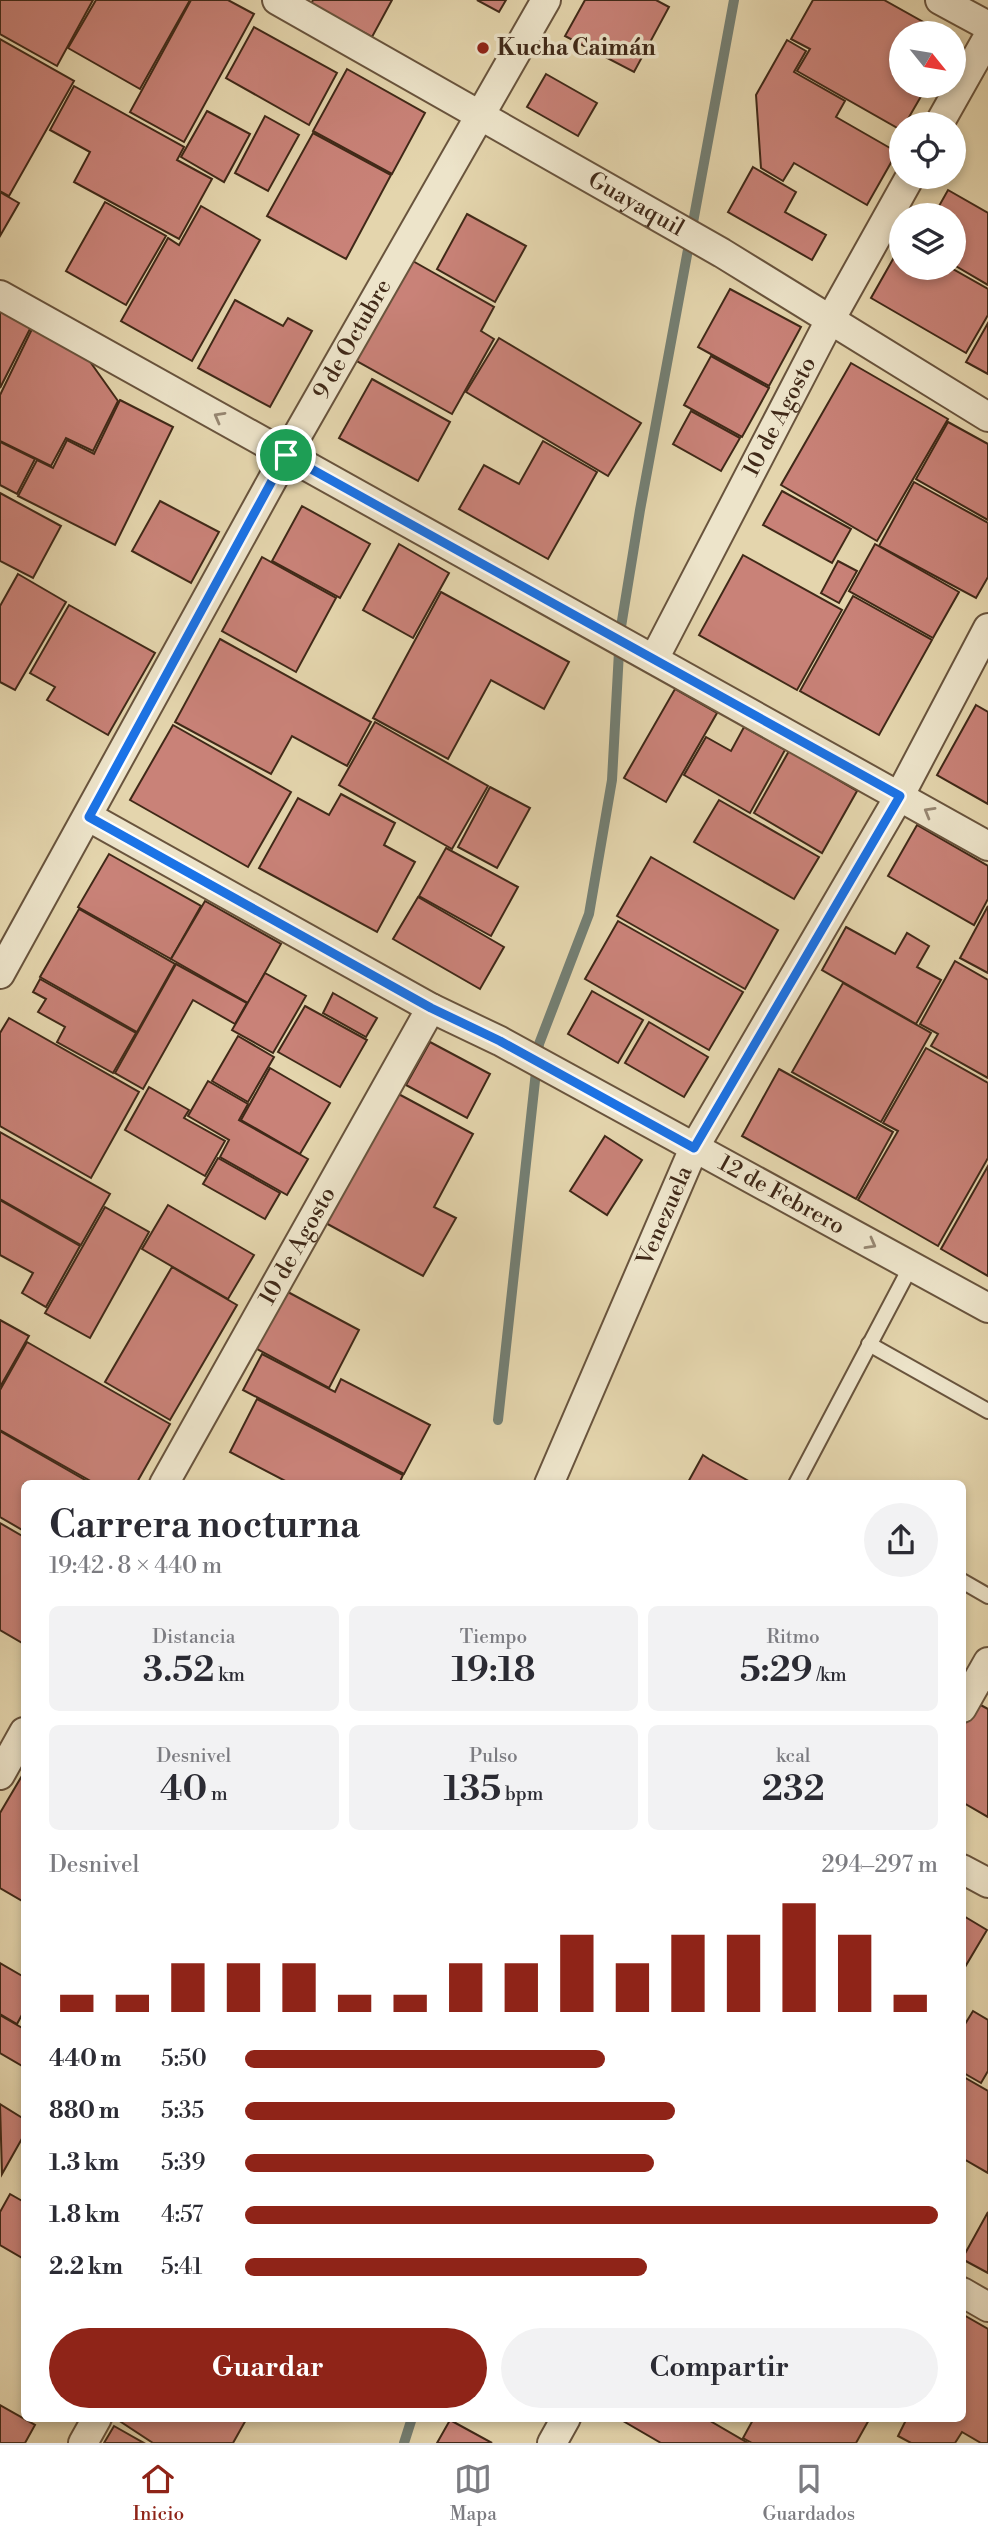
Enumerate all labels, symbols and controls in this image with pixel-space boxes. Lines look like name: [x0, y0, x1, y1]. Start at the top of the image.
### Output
north arrow: [889, 21, 966, 98]
map controls: [889, 21, 966, 280]
place label: Kucha Caimán: [497, 34, 656, 62]
marker: Kucha Caimán: [475, 40, 491, 56]
button: locate: [889, 112, 966, 189]
street label: Guayaquil: [583, 166, 689, 243]
button: layers: [889, 203, 966, 280]
street label: 9 de Octubre: [307, 274, 397, 404]
street label: 10 de Agosto: [737, 352, 822, 481]
one-way arrow: [213, 412, 226, 425]
pin: [256, 425, 316, 485]
icon: arrive: [267, 436, 305, 474]
one-way arrow: [924, 807, 936, 820]
street label: 12 de Febrero: [713, 1149, 850, 1241]
street label: Venezuela: [631, 1161, 699, 1271]
street label: 10 de Agosto: [253, 1182, 342, 1310]
one-way arrow: [863, 1236, 876, 1249]
text: Carrera nocturna: [49, 1502, 360, 1549]
button: share: [864, 1503, 938, 1577]
text: 19:42 · 8 × 440 m: [49, 1552, 222, 1580]
text: Distancia: [152, 1625, 235, 1649]
text: Tiempo: [460, 1625, 527, 1649]
text: Ritmo: [767, 1625, 820, 1649]
text: 3.52: [143, 1649, 214, 1692]
text: 19:18: [452, 1649, 535, 1692]
text: 5:29: [740, 1649, 813, 1692]
text: km: [214, 1663, 245, 1687]
text: /km: [813, 1663, 847, 1687]
text: Desnivel: [157, 1744, 231, 1768]
text: Pulso: [469, 1744, 518, 1768]
text: kcal: [776, 1744, 810, 1768]
text: 40: [160, 1768, 207, 1811]
text: 135: [443, 1768, 501, 1811]
text: 232: [762, 1768, 825, 1811]
text: m: [207, 1782, 228, 1806]
text: bpm: [501, 1782, 543, 1806]
text: Desnivel: [49, 1851, 139, 1879]
text: 294–297 m: [821, 1851, 938, 1879]
text: 440 m: [49, 2045, 122, 2073]
text: 5:50: [161, 2045, 207, 2073]
text: 880 m: [49, 2097, 120, 2125]
text: 5:35: [161, 2097, 204, 2125]
text: 1.3 km: [49, 2149, 119, 2177]
text: 5:39: [161, 2149, 206, 2177]
text: 1.8 km: [49, 2201, 120, 2229]
text: 4:57: [161, 2201, 203, 2229]
text: 2.2 km: [49, 2253, 123, 2281]
text: 5:41: [161, 2253, 202, 2281]
button: Guardar: [49, 2328, 487, 2408]
button: Compartir: [501, 2328, 938, 2408]
tab: Inicio: [133, 2460, 184, 2526]
tab: Mapa: [450, 2460, 497, 2526]
tab: Guardados: [762, 2460, 855, 2526]

